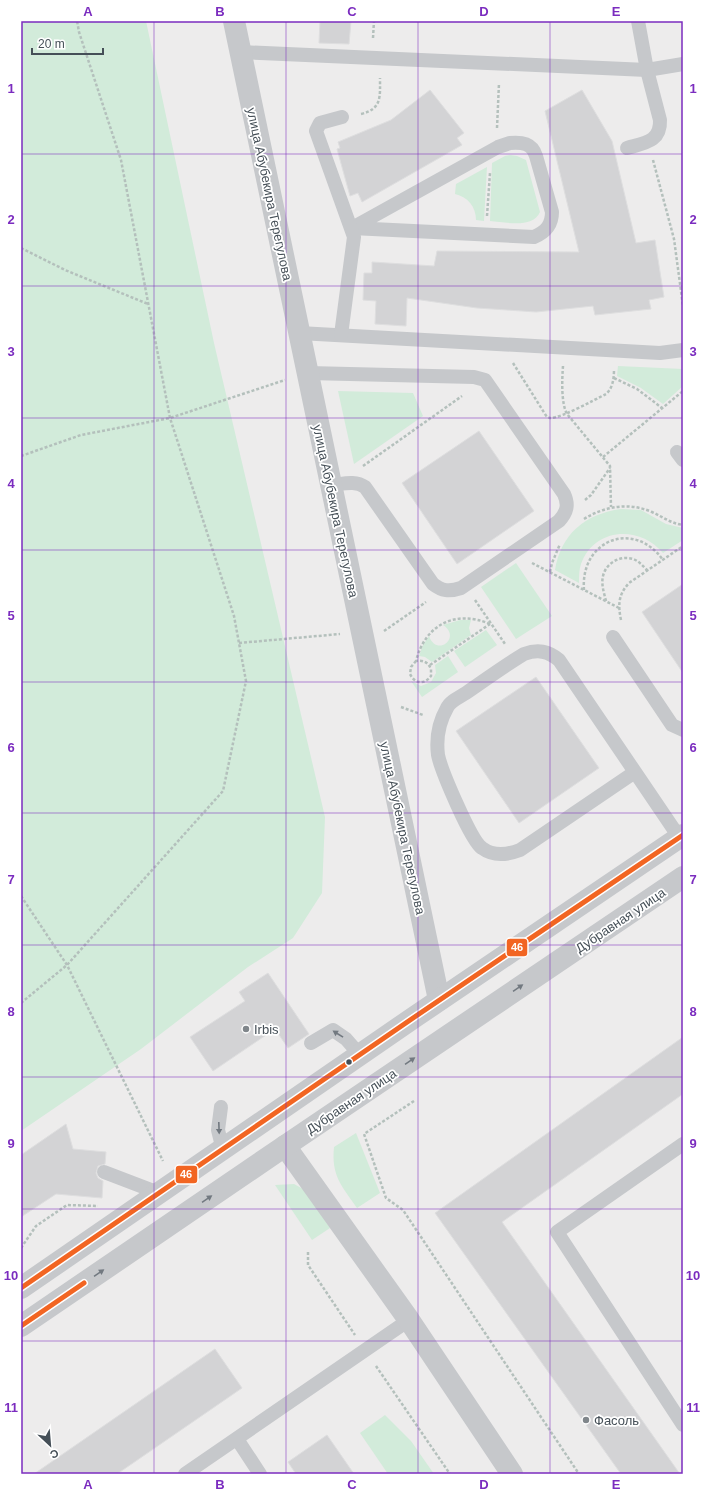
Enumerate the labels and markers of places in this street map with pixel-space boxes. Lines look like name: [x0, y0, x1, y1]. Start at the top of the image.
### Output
place label: Irbis: [254, 1022, 279, 1037]
marker: Irbis: [241, 1024, 251, 1034]
unlabelled marker: [344, 1057, 354, 1067]
place label: Фасоль: [594, 1413, 639, 1428]
marker: Фасоль: [581, 1415, 591, 1425]

